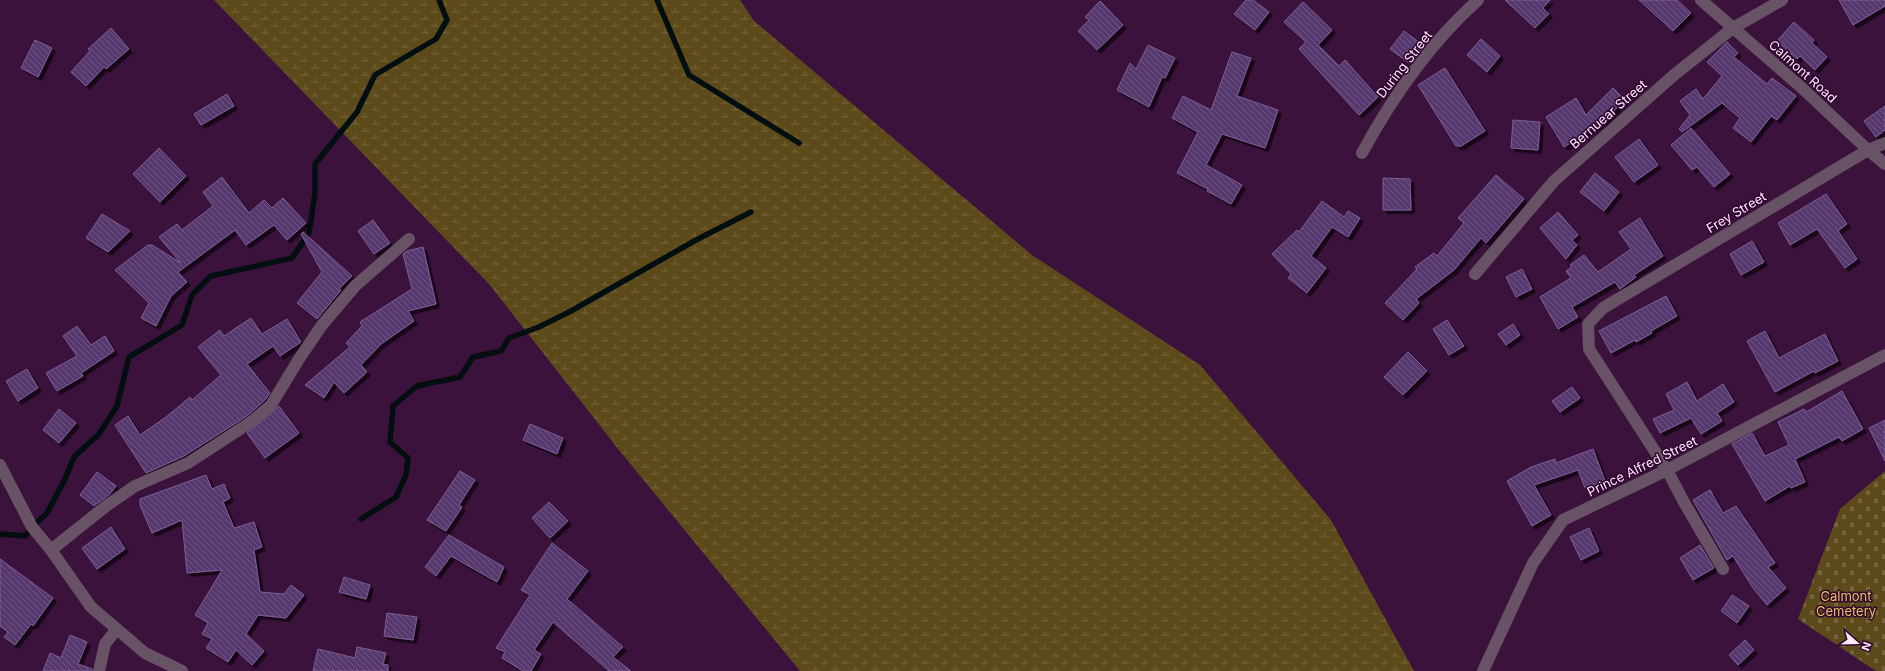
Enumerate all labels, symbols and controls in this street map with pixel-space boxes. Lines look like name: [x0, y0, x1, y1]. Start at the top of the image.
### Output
street label: During Street: [1373, 27, 1435, 101]
street label: Calmont Road: [1766, 36, 1840, 106]
street label: Bernuear Street: [1566, 76, 1650, 152]
street label: Frey Street: [1703, 188, 1769, 236]
street label: Prince Alfred Street: [1584, 432, 1700, 500]
park label: Calmont Cemetery: [1816, 588, 1876, 619]
north arrow: [1837, 623, 1877, 663]
text: N: [1858, 640, 1874, 653]

